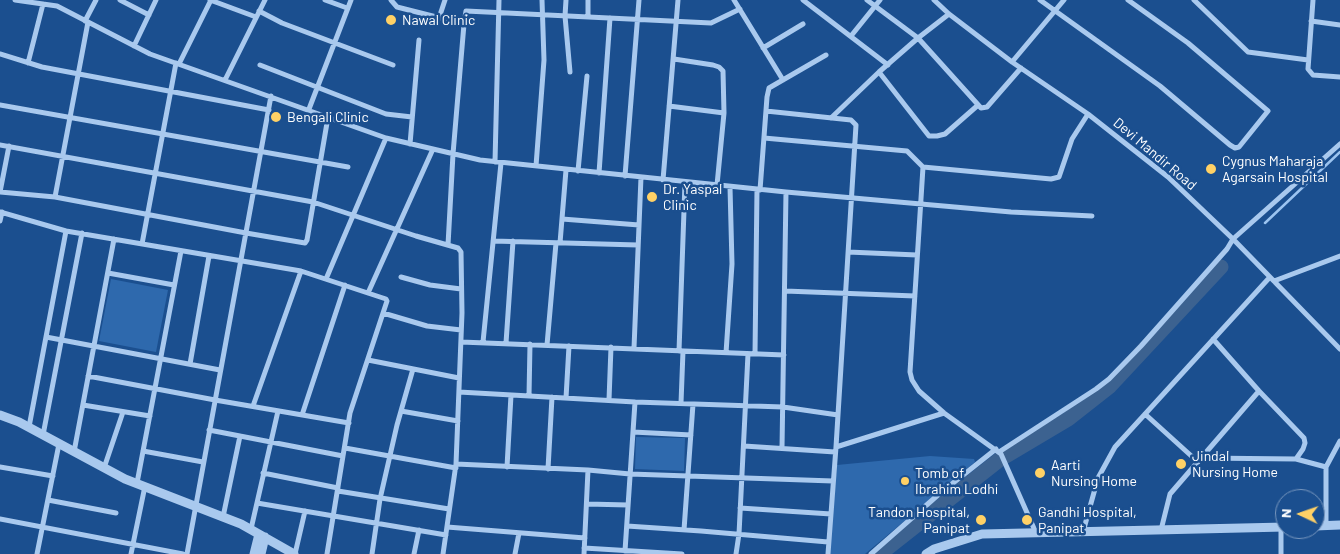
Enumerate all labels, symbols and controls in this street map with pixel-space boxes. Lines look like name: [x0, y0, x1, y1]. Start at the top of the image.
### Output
place label: Nawal Clinic: [402, 12, 475, 28]
marker: Nawal Clinic: [384, 13, 398, 27]
place label: Bengali Clinic: [287, 109, 369, 125]
marker: Bengali Clinic: [269, 110, 283, 124]
street label: Devi Mandir Road: [1110, 114, 1200, 194]
place label: Cygnus Maharaja Agarsain Hospital: [1222, 153, 1328, 186]
marker: Cygnus Maharaja Agarsain Hospital: [1204, 162, 1218, 176]
place label: Dr. Yaspal Clinic: [663, 181, 722, 213]
marker: Dr. Yaspal Clinic: [645, 190, 659, 204]
place label: Jindal Nursing Home: [1192, 448, 1278, 481]
place label: Aarti Nursing Home: [1051, 457, 1137, 490]
marker: Jindal Nursing Home: [1174, 457, 1188, 471]
place label: Tomb of Ibrahim Lodhi: [915, 465, 998, 498]
marker: Aarti Nursing Home: [1033, 466, 1047, 480]
marker: Tomb of Ibrahim Lodhi: [899, 475, 911, 487]
north arrow: [1275, 489, 1325, 539]
place label: Tandon Hospital, Panipat: [868, 504, 970, 536]
place label: Gandhi Hospital, Panipat: [1038, 504, 1137, 536]
text: N: [1277, 508, 1294, 518]
marker: Tandon Hospital, Panipat: [974, 513, 988, 527]
marker: Gandhi Hospital, Panipat: [1020, 513, 1034, 527]

